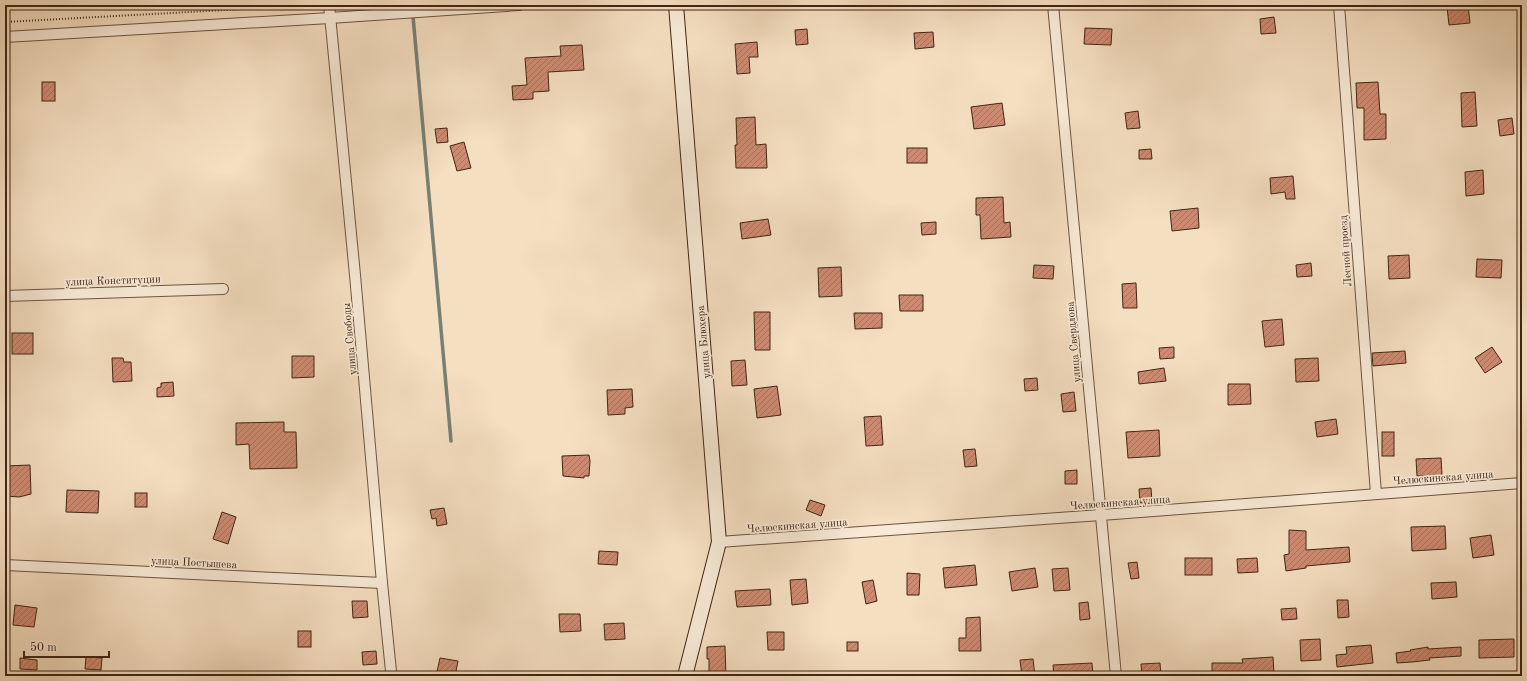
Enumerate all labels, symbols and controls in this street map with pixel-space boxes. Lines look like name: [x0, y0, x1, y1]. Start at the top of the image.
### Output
street label: Лесной проезд: [1338, 214, 1354, 287]
street label: улица Конституции: [65, 274, 161, 289]
street label: улица Свердлова: [1065, 300, 1084, 383]
street label: улица Свободы: [342, 302, 359, 375]
street label: улица Блюхера: [696, 304, 713, 379]
street label: Челюскинская улица: [1392, 469, 1494, 488]
street label: Челюскинская улица: [1069, 494, 1171, 513]
street label: Челюскинская улица: [746, 517, 848, 536]
street label: улица Постышева: [151, 556, 238, 571]
scale bar: [24, 633, 109, 659]
text: 50 m: [30, 641, 57, 654]

